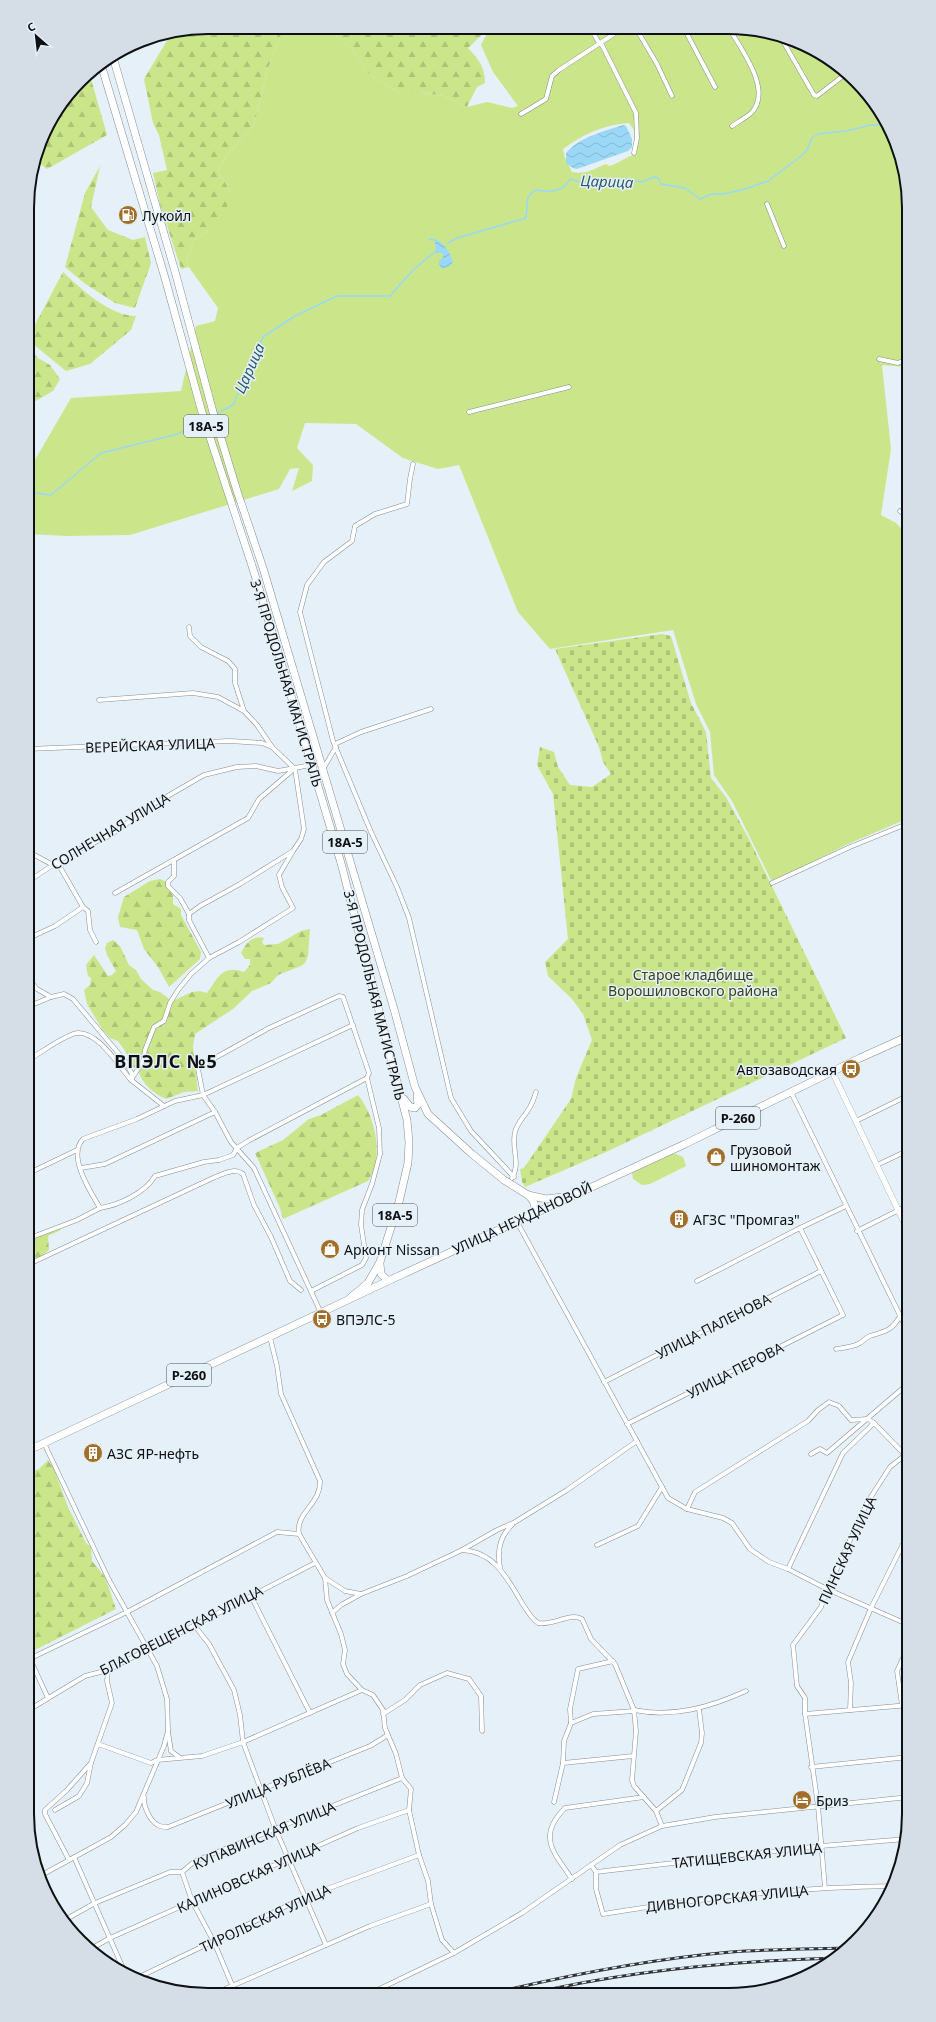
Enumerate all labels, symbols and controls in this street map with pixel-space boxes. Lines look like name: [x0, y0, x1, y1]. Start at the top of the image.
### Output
north arrow: [16, 16, 56, 56]
text: С: [24, 18, 38, 35]
water label: Царица: [580, 170, 634, 192]
fuel station icon: Лукойл: [117, 204, 139, 226]
place label: Лукойл: [142, 206, 191, 225]
water label: Царица: [229, 339, 269, 396]
road number: 18А-5: [184, 415, 228, 437]
street label: 3-Я ПРОДОЛЬНАЯ МАГИСТРАЛЬ: [246, 577, 328, 789]
street label: ВЕРЕЙСКАЯ УЛИЦА: [85, 733, 215, 757]
street label: СОЛНЕЧНАЯ УЛИЦА: [47, 788, 173, 874]
road number: 18А-5: [323, 831, 367, 853]
street label: 3-Я ПРОДОЛЬНАЯ МАГИСТРАЛЬ: [340, 888, 410, 1102]
park label: Старое кладбище Ворошиловского района: [608, 965, 778, 1000]
district label: ВПЭЛС №5: [114, 1049, 218, 1073]
bus stop icon: Автозаводская: [840, 1058, 862, 1080]
place label: Автозаводская: [737, 1060, 837, 1079]
road number: Р-260: [716, 1107, 760, 1129]
place label: Грузовой шиномонтаж: [730, 1140, 821, 1175]
shop icon: Грузовой шиномонтаж: [705, 1146, 727, 1168]
street label: УЛИЦА НЕЖДАНОВОЙ: [449, 1177, 595, 1259]
road number: 18А-5: [373, 1204, 417, 1226]
building icon: АГЗС "Промгаз": [668, 1208, 690, 1230]
place label: АГЗС "Промгаз": [693, 1210, 800, 1229]
shop icon: Арконт Nissan: [319, 1238, 341, 1260]
place label: Арконт Nissan: [344, 1240, 440, 1259]
street label: УЛИЦА ПАЛЕНОВА: [652, 1289, 774, 1363]
bus stop icon: ВПЭЛС-5: [311, 1308, 333, 1330]
place label: ВПЭЛС-5: [336, 1310, 396, 1329]
street label: УЛИЦА ПЕРОВА: [684, 1337, 787, 1402]
road number: Р-260: [167, 1364, 211, 1386]
building icon: АЗС ЯР-нефть: [82, 1442, 104, 1464]
place label: АЗС ЯР-нефть: [107, 1444, 199, 1463]
street label: ПИНСКАЯ УЛИЦА: [814, 1493, 880, 1607]
street label: БЛАГОВЕЩЕНСКАЯ УЛИЦА: [96, 1581, 266, 1679]
street label: УЛИЦА РУБЛЁВА: [223, 1753, 333, 1813]
hotel icon: Бриз: [791, 1789, 813, 1811]
place label: Бриз: [816, 1791, 849, 1810]
street label: КУПАВИНСКАЯ УЛИЦА: [190, 1796, 338, 1874]
street label: КАЛИНОВСКАЯ УЛИЦА: [174, 1837, 322, 1917]
street label: ТАТИЩЕВСКАЯ УЛИЦА: [671, 1838, 823, 1872]
street label: ТИРОЛЬСКАЯ УЛИЦА: [197, 1879, 333, 1957]
street label: ДИВНОГОРСКАЯ УЛИЦА: [645, 1880, 809, 1916]

